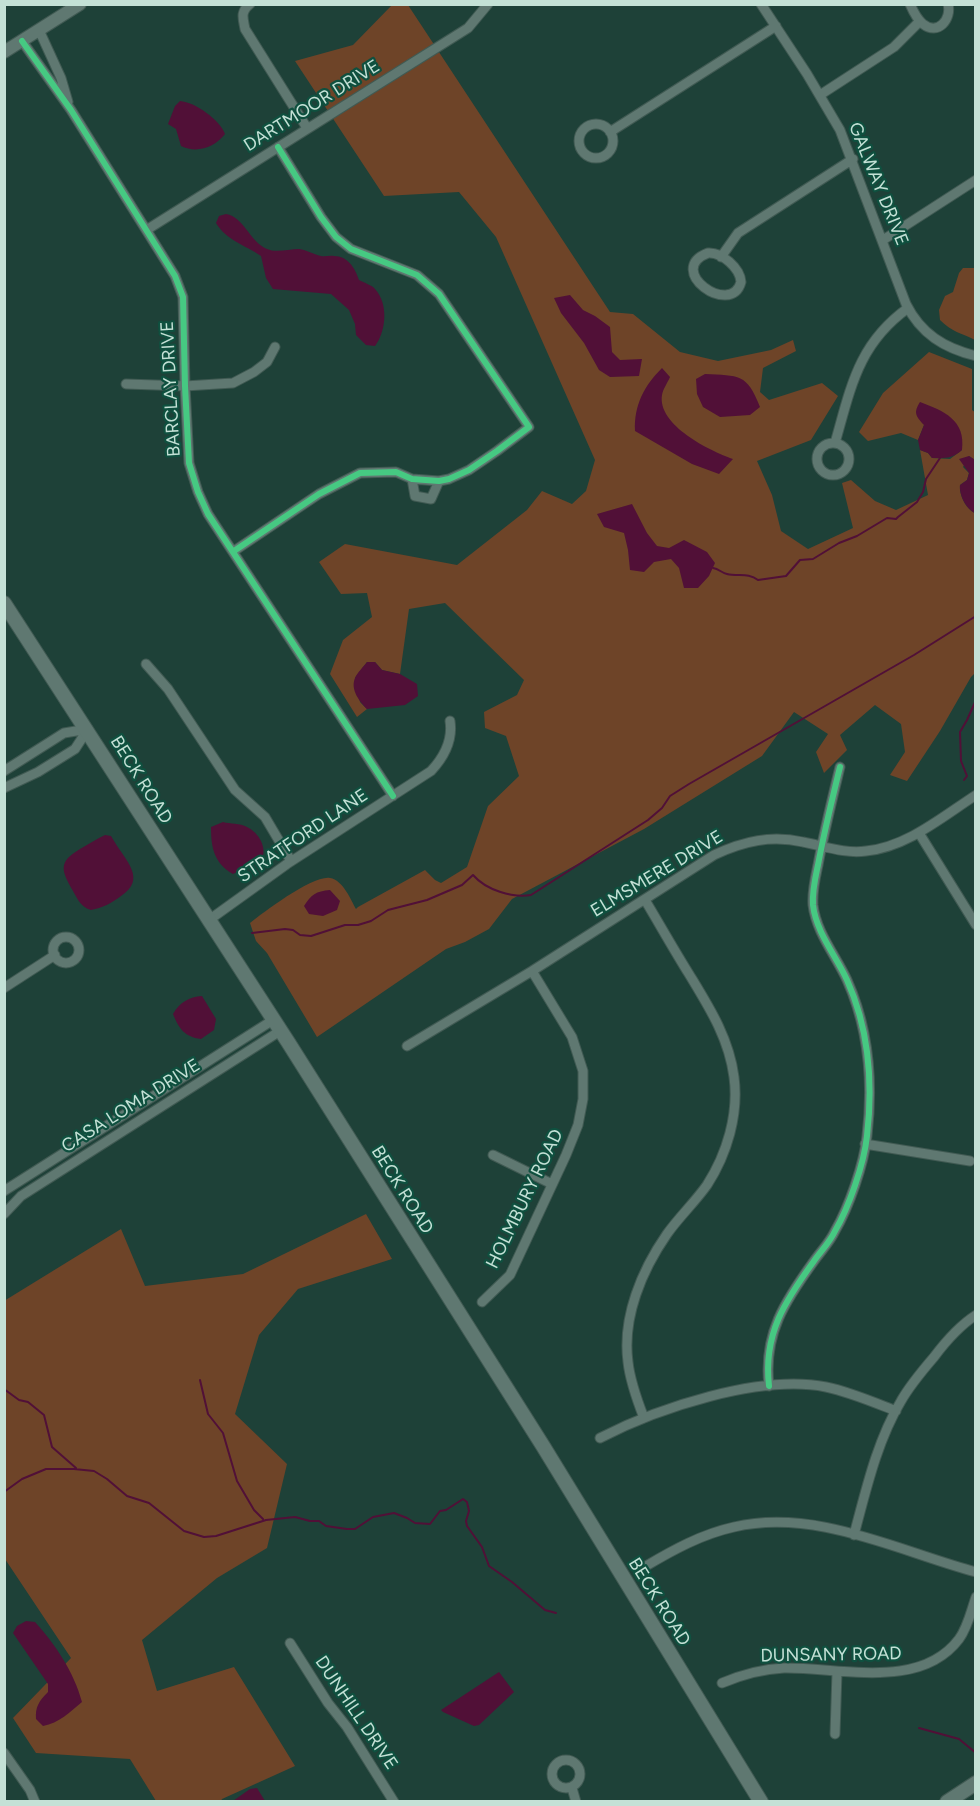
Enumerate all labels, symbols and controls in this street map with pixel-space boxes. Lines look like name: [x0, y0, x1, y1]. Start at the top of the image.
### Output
street label: DARTMOOR DRIVE: [240, 55, 384, 157]
street label: GALWAY DRIVE: [843, 119, 913, 249]
street label: BARCLAY DRIVE: [157, 321, 185, 457]
street label: BECK ROAD: [105, 732, 177, 828]
street label: STRATFORD LANE: [234, 785, 372, 887]
street label: ELMSMERE DRIVE: [587, 826, 727, 922]
street label: CASA LOMA DRIVE: [58, 1055, 204, 1157]
street label: HOLMBURY ROAD: [482, 1126, 568, 1272]
street label: BECK ROAD: [366, 1142, 438, 1238]
street label: BECK ROAD: [623, 1554, 695, 1650]
street label: DUNSANY ROAD: [760, 1643, 902, 1667]
street label: DUNHILL DRIVE: [310, 1652, 402, 1774]

